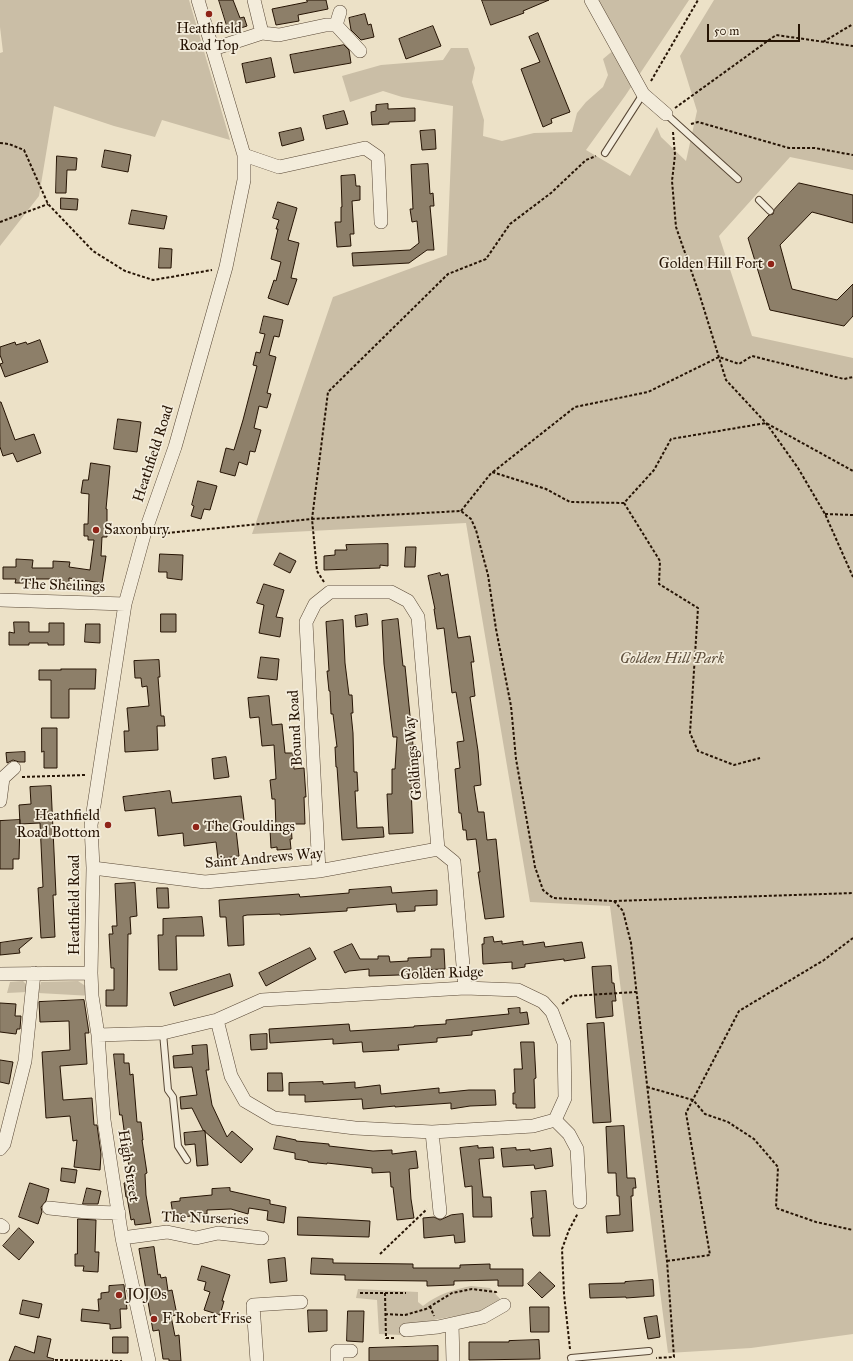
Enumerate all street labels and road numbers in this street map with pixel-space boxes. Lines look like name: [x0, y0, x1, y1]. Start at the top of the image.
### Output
street label: Heathfield Road: [130, 403, 178, 505]
street label: The Sheilings: [21, 576, 105, 596]
street label: Bound Road: [285, 689, 307, 767]
street label: Goldings Way: [401, 715, 427, 801]
street label: Saint Andrews Way: [204, 845, 324, 873]
street label: Heathfield Road: [66, 855, 84, 955]
street label: Golden Ridge: [400, 964, 484, 984]
street label: High Street: [113, 1129, 143, 1203]
street label: The Nurseries: [161, 1208, 249, 1230]

